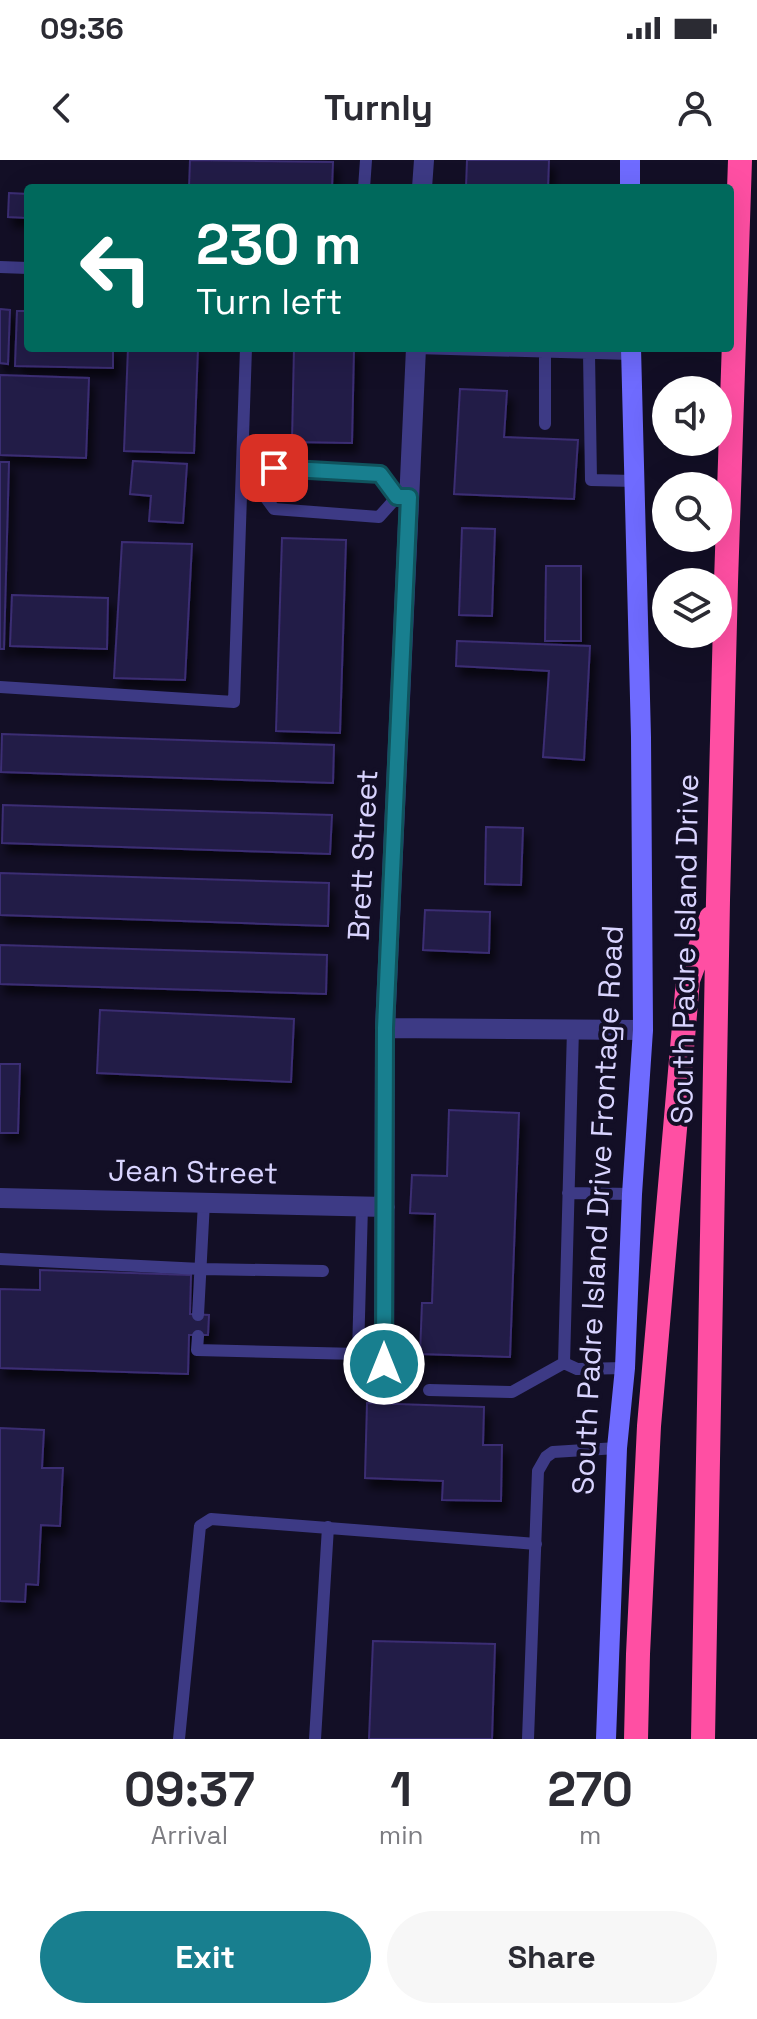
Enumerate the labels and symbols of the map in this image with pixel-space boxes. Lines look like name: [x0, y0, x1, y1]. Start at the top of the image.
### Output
pin: [240, 434, 308, 502]
street label: Brett Street: [339, 768, 386, 941]
street label: South Padre Island Drive: [662, 774, 707, 1124]
street label: South Padre Island Drive Frontage Road: [563, 924, 632, 1496]
street label: Jean Street: [108, 1151, 278, 1192]
position arrow: [342, 1322, 426, 1406]

